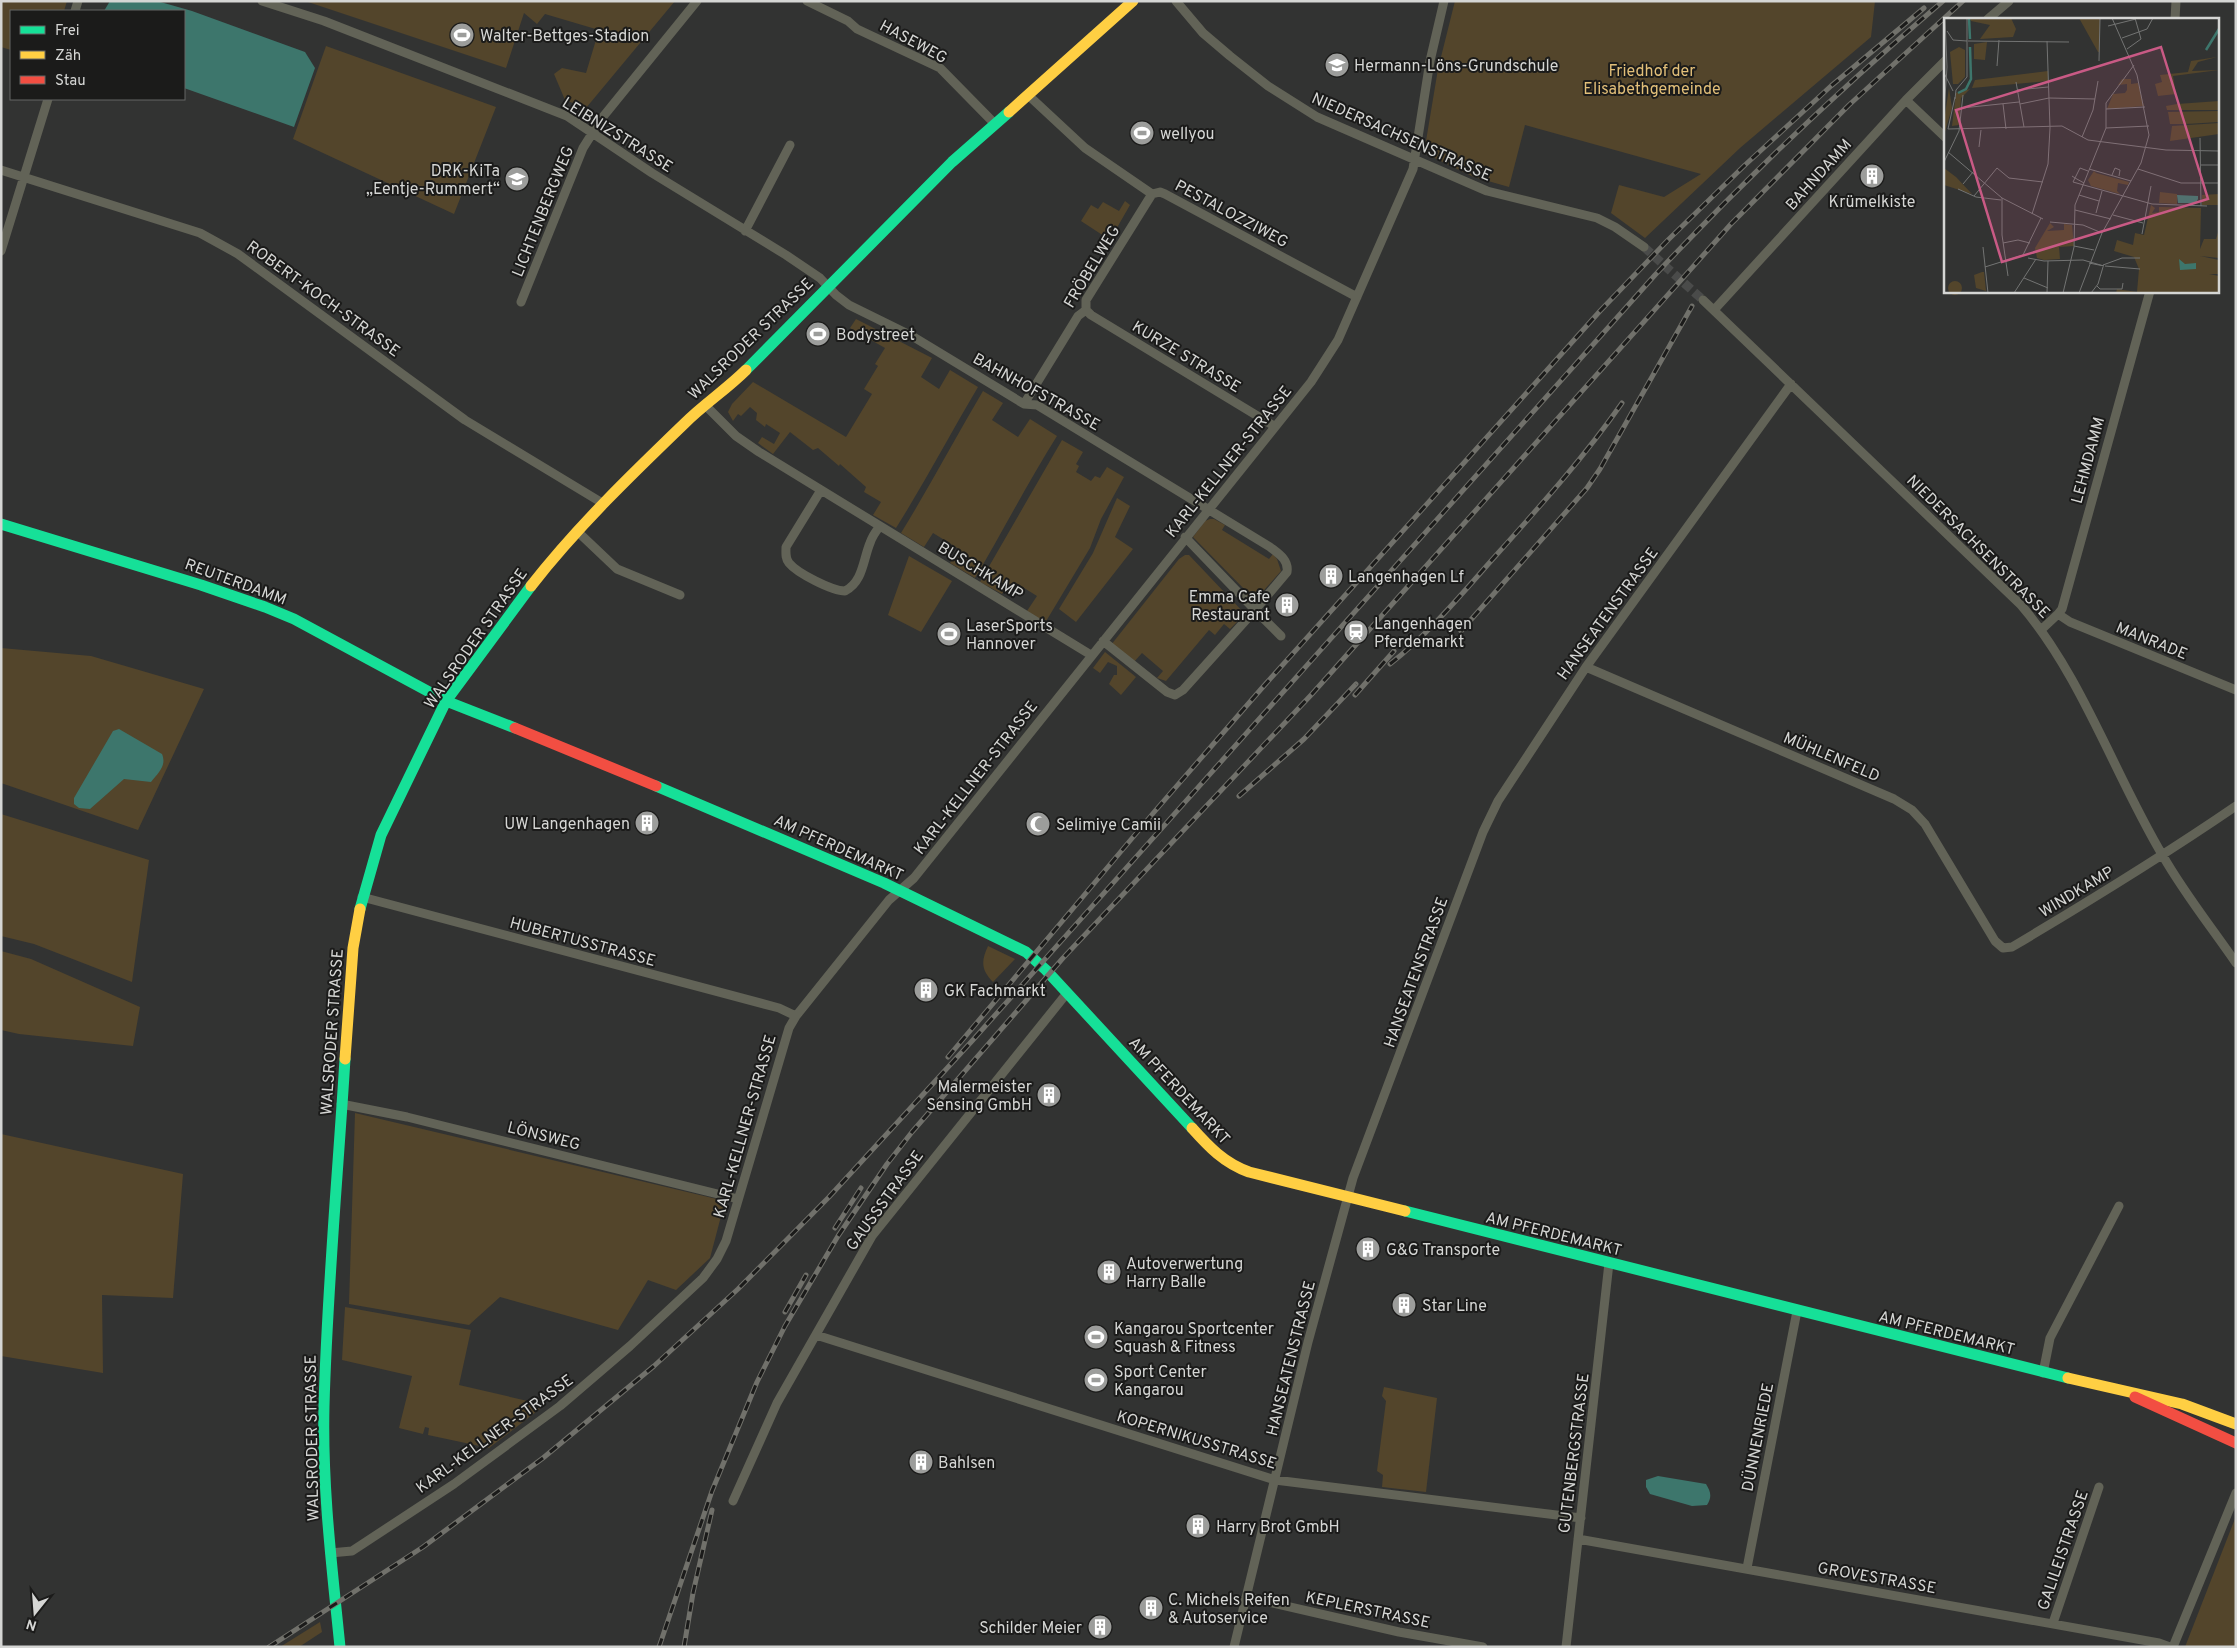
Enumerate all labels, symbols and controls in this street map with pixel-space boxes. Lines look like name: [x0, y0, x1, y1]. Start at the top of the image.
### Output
legend: [10, 10, 185, 100]
street label: HASEWEG: [876, 17, 950, 69]
inset map: [1944, 18, 2220, 292]
text: Frei: [55, 22, 80, 41]
sports icon: Walter-Bettges-Stadion: [449, 22, 475, 48]
place label: Walter-Bettges-Stadion: [480, 27, 649, 47]
text: Zäh: [55, 47, 81, 66]
school or university icon: Hermann-Löns-Grundschule: [1324, 52, 1350, 78]
place label: Hermann-Löns-Grundschule: [1354, 57, 1558, 77]
park label: Friedhof der Elisabethgemeinde: [1583, 62, 1721, 100]
text: Stau: [55, 72, 86, 91]
street label: NIEDERSACHSENSTRASSE: [1308, 89, 1494, 187]
street label: LEIBNIZSTRASSE: [558, 94, 676, 178]
sports icon: wellyou: [1129, 120, 1155, 146]
place label: wellyou: [1160, 125, 1215, 145]
street label: BAHNDAMM: [1782, 135, 1857, 215]
street label: LICHTENBERGWEG: [508, 143, 579, 280]
place label: DRK-KiTa „Eentje-Rummert“: [366, 162, 500, 200]
building icon: Krümelkiste: [1859, 163, 1885, 189]
school or university icon: DRK-KiTa „Eentje-Rummert“: [504, 166, 530, 192]
street label: PESTALOZZIWEG: [1171, 176, 1291, 253]
place label: Krümelkiste: [1829, 193, 1915, 213]
street label: FRÖBELWEG: [1058, 221, 1125, 312]
street label: ROBERT-KOCH-STRASSE: [242, 237, 404, 362]
street label: WALSRODER STRASSE: [684, 274, 818, 405]
street label: KURZE STRASSE: [1128, 317, 1244, 398]
sports icon: Bodystreet: [805, 321, 831, 347]
place label: Bodystreet: [836, 326, 915, 346]
street label: BAHNHOFSTRASSE: [969, 349, 1103, 436]
street label: KARL-KELLNER-STRASSE: [1162, 382, 1297, 542]
street label: LEHMDAMM: [2068, 415, 2110, 506]
street label: NIEDERSACHSENSTRASSE: [1902, 471, 2054, 623]
street label: BUSCHKAMP: [934, 538, 1026, 605]
street label: HANSEATENSTRASSE: [1554, 544, 1663, 684]
street label: REUTERDAMM: [182, 555, 289, 611]
building icon: Langenhagen Lf: [1318, 563, 1344, 589]
street label: WALSRODER STRASSE: [421, 565, 533, 713]
place label: Langenhagen Lf: [1348, 568, 1465, 588]
place label: Emma Cafe Restaurant: [1189, 588, 1270, 626]
building icon: Emma Cafe Restaurant: [1274, 592, 1300, 618]
place label: Langenhagen Pferdemarkt: [1374, 615, 1472, 653]
place label: LaserSports Hannover: [966, 617, 1053, 655]
street label: MANRADE: [2112, 618, 2190, 665]
station icon: Langenhagen Pferdemarkt: [1343, 619, 1369, 645]
sports icon: LaserSports Hannover: [936, 621, 962, 647]
street label: KARL-KELLNER-STRASSE: [910, 697, 1043, 859]
street label: MÜHLENFELD: [1780, 727, 1883, 787]
building icon: UW Langenhagen: [634, 810, 660, 836]
street label: AM PFERDEMARKT: [770, 811, 906, 886]
mosque icon: Selimiye Camii: [1025, 811, 1051, 837]
place label: UW Langenhagen: [504, 815, 630, 835]
place label: Selimiye Camii: [1056, 816, 1161, 836]
street label: WINDKAMP: [2036, 863, 2118, 923]
street label: HANSEATENSTRASSE: [1380, 894, 1453, 1051]
street label: HUBERTUSSTRASSE: [507, 914, 658, 972]
street label: WALSRODER STRASSE: [317, 948, 349, 1116]
building icon: GK Fachmarkt: [913, 977, 939, 1003]
place label: GK Fachmarkt: [944, 982, 1046, 1002]
street label: KARL-KELLNER-STRASSE: [710, 1033, 782, 1221]
street label: AM PFERDEMARKT: [1124, 1033, 1234, 1149]
place label: Malermeister Sensing GmbH: [927, 1078, 1032, 1116]
building icon: Malermeister Sensing GmbH: [1036, 1082, 1062, 1108]
street label: LÖNSWEG: [505, 1116, 582, 1156]
street label: GAUSSSTRASSE: [842, 1147, 929, 1255]
street label: AM PFERDEMARKT: [1483, 1208, 1624, 1262]
building icon: G&G Transporte: [1355, 1236, 1381, 1262]
place label: G&G Transporte: [1386, 1241, 1500, 1261]
place label: Autoverwertung Harry Balle: [1126, 1255, 1243, 1293]
building icon: Autoverwertung Harry Balle: [1096, 1259, 1122, 1285]
street label: HANSEATENSTRASSE: [1263, 1279, 1321, 1438]
building icon: Star Line: [1391, 1292, 1417, 1318]
place label: Star Line: [1422, 1297, 1487, 1317]
street label: AM PFERDEMARKT: [1876, 1307, 2017, 1361]
place label: Kangarou Sportcenter Squash & Fitness: [1114, 1320, 1274, 1358]
sports icon: Kangarou Sportcenter Squash & Fitness: [1083, 1324, 1109, 1350]
street label: WALSRODER STRASSE: [302, 1354, 324, 1521]
place label: Sport Center Kangarou: [1114, 1363, 1207, 1401]
sports icon: Sport Center Kangarou: [1083, 1367, 1109, 1393]
street label: KARL-KELLNER-STRASSE: [412, 1371, 578, 1499]
street label: GUTENBERGSTRASSE: [1555, 1372, 1595, 1535]
street label: DÜNNENRIEDE: [1737, 1381, 1779, 1493]
street label: KOPERNIKUSSTRASSE: [1114, 1407, 1279, 1475]
building icon: Bahlsen: [908, 1449, 934, 1475]
place label: Bahlsen: [938, 1454, 995, 1474]
street label: GALILEISTRASSE: [2034, 1488, 2094, 1613]
building icon: Harry Brot GmbH: [1185, 1513, 1211, 1539]
place label: Harry Brot GmbH: [1216, 1518, 1340, 1538]
street label: GROVESTRASSE: [1816, 1559, 1938, 1599]
north arrow: [10, 1588, 60, 1638]
street label: KEPLERSTRASSE: [1303, 1588, 1432, 1634]
place label: C. Michels Reifen & Autoservice: [1168, 1591, 1290, 1629]
building icon: C. Michels Reifen & Autoservice: [1138, 1595, 1164, 1621]
text: N: [24, 1614, 39, 1634]
building icon: Schilder Meier: [1087, 1614, 1113, 1640]
place label: Schilder Meier: [979, 1619, 1082, 1639]

